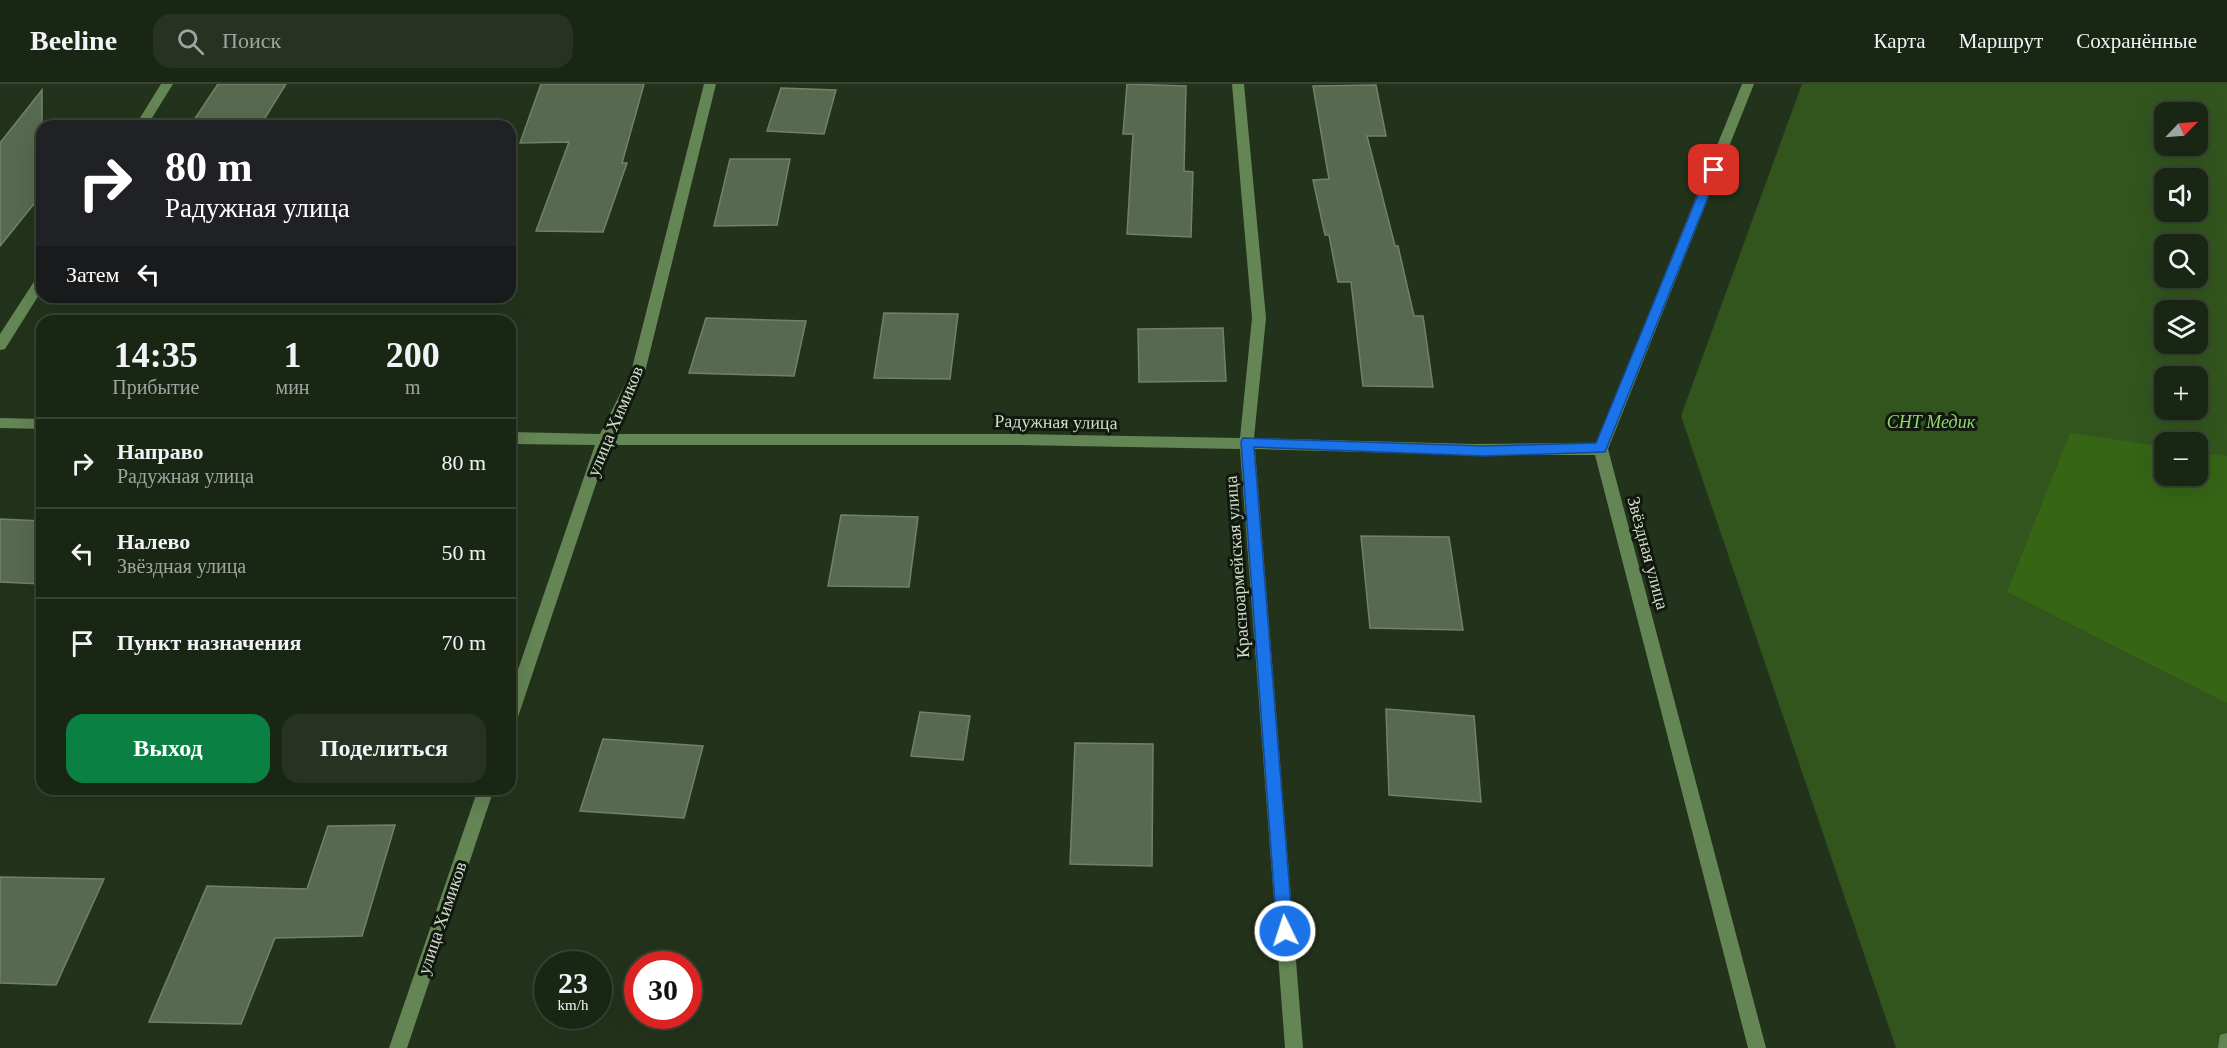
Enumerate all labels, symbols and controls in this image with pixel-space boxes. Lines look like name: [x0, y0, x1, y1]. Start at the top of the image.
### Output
search box: [153, 14, 573, 68]
text: Beeline: [30, 25, 117, 56]
icon: search: [174, 25, 207, 58]
text: Поиск: [222, 28, 281, 53]
text: Карта: [1874, 29, 1926, 53]
text: Маршрут: [1959, 29, 2043, 53]
text: Сохранённые: [2076, 29, 2197, 53]
north arrow: [2154, 102, 2208, 156]
map controls: [2154, 102, 2208, 486]
icon: right: [66, 144, 144, 222]
text: 80 m: [165, 144, 253, 190]
pin: [1688, 144, 1739, 195]
icon: arrive: [1697, 153, 1730, 186]
button: sound: [2154, 168, 2208, 222]
text: Радужная улица: [165, 193, 350, 223]
button: search: [2154, 234, 2208, 288]
icon: left: [132, 258, 165, 291]
text: Затем: [66, 262, 120, 287]
button: layers: [2154, 300, 2208, 354]
text: 14:35: [114, 335, 198, 375]
text: 1: [284, 335, 302, 375]
text: 200: [386, 335, 440, 375]
street label: улица Химиков: [583, 363, 647, 479]
button: +: [2154, 366, 2208, 420]
text: Прибытие: [112, 376, 199, 398]
text: мин: [276, 376, 310, 398]
text: m: [405, 376, 421, 398]
street label: Радужная улица: [994, 411, 1118, 433]
park label: СНТ Медик: [1887, 412, 1976, 432]
button: −: [2154, 432, 2208, 486]
text: Направо: [117, 439, 203, 464]
icon: right: [66, 447, 99, 480]
text: 80 m: [441, 450, 486, 475]
text: Радужная улица: [117, 465, 254, 487]
street label: Красноармейская улица: [1221, 475, 1253, 659]
street label: Звёздная улица: [1623, 494, 1673, 612]
text: Налево: [117, 529, 190, 554]
icon: left: [66, 537, 99, 570]
text: 50 m: [441, 540, 486, 565]
text: Звёздная улица: [117, 555, 246, 577]
icon: arrive: [66, 627, 99, 660]
text: Пункт назначения: [117, 630, 302, 655]
text: 70 m: [441, 630, 486, 655]
button: Выход: [66, 714, 270, 783]
button: Поделиться: [282, 714, 486, 783]
street label: улица Химиков: [413, 859, 471, 977]
position arrow: [1253, 899, 1317, 963]
speed limit sign: 30: [624, 951, 702, 1029]
text: 23: [558, 966, 588, 999]
text: km/h: [558, 997, 588, 1013]

